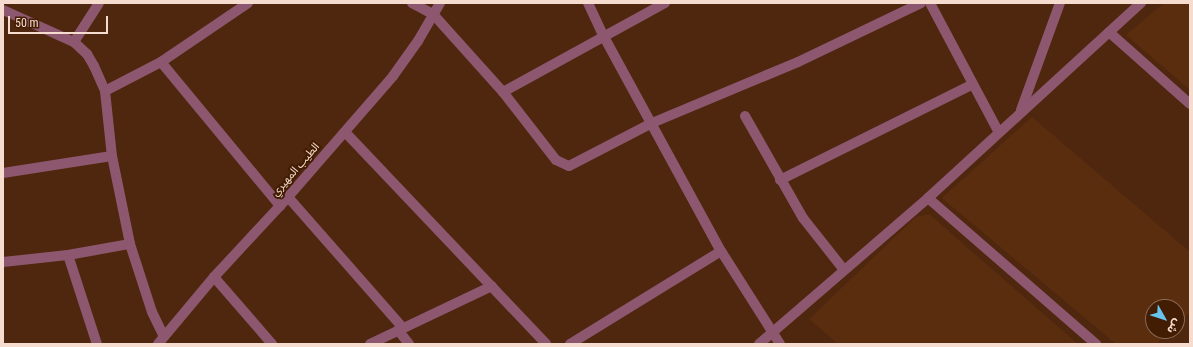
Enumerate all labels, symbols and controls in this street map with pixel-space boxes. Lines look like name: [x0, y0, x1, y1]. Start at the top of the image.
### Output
scale bar: [10, 8, 110, 34]
text: 50 m: [15, 16, 39, 30]
street label: الطيب المهيري: [269, 141, 323, 199]
north arrow: [1145, 299, 1185, 339]
text: ش: [1164, 316, 1184, 336]

